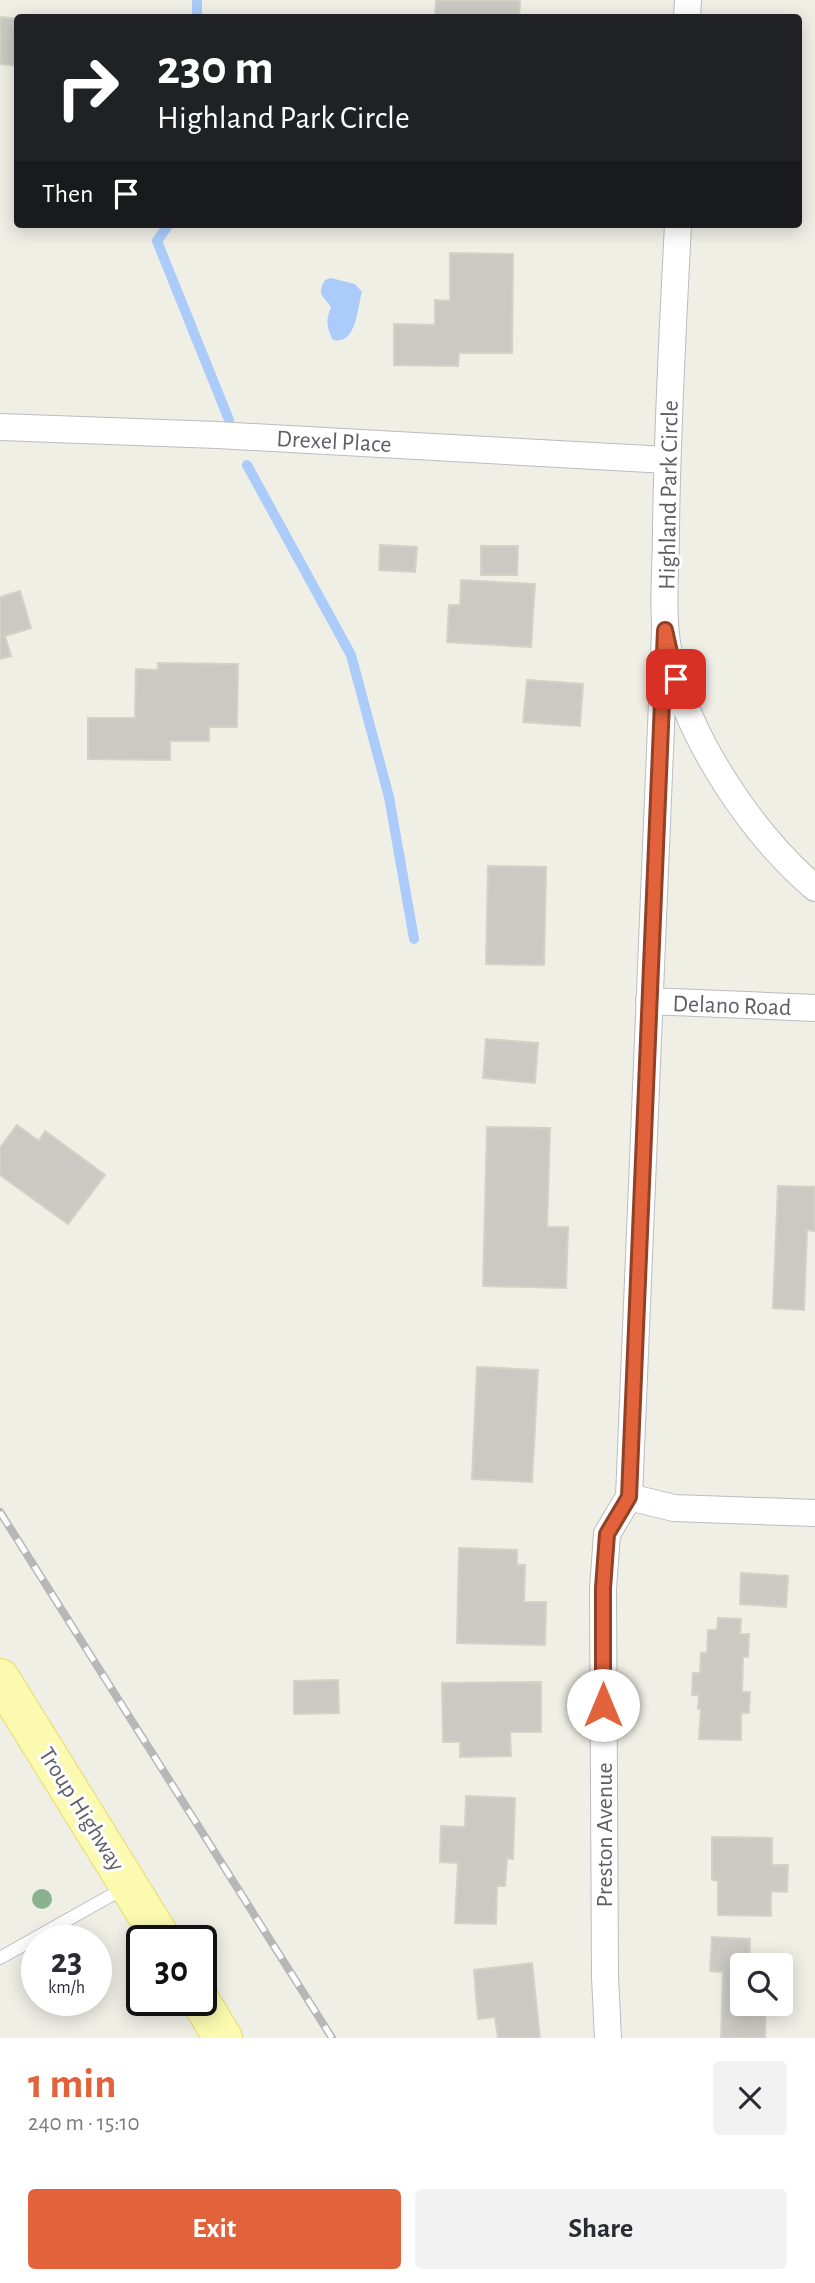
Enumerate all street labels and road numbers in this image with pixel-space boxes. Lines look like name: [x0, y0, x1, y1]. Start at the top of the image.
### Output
street label: Highland Park Circle: [655, 400, 683, 590]
street label: Drexel Place: [276, 427, 392, 457]
street label: Delano Road: [672, 992, 792, 1020]
street label: Troup Highway: [34, 1743, 129, 1876]
street label: Preston Avenue: [593, 1763, 617, 1907]

